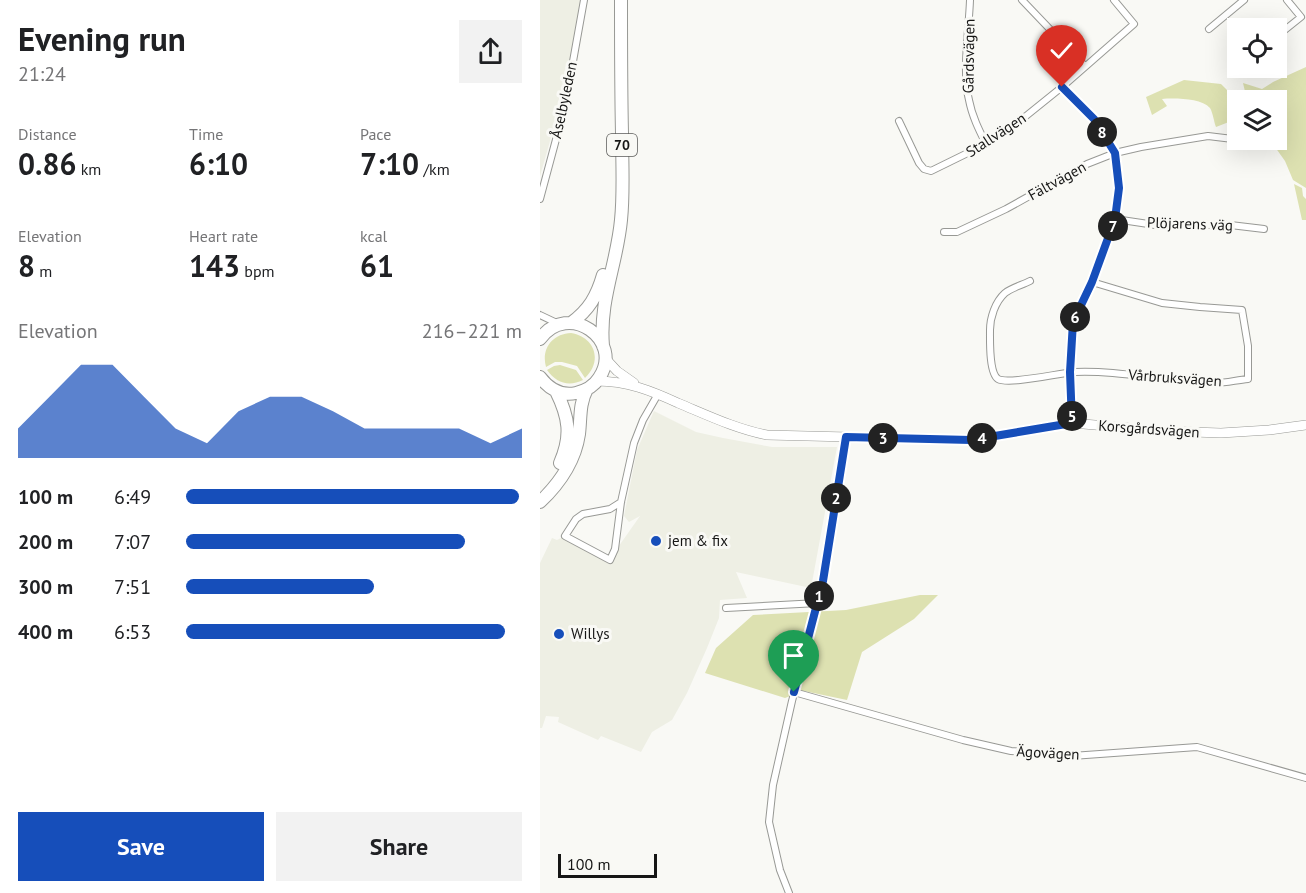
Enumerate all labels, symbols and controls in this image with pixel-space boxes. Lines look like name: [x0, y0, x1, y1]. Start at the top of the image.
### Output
text: Evening run: [18, 17, 186, 60]
map controls: [1227, 18, 1287, 150]
button: locate: [1227, 18, 1287, 78]
street label: Gårdsvägen: [958, 19, 979, 93]
button: share: [459, 20, 522, 83]
pin: [1036, 25, 1087, 87]
icon: check: [1045, 34, 1078, 67]
street label: Åselbyleden: [546, 60, 581, 140]
text: 21:24: [18, 61, 66, 87]
button: layers: [1227, 90, 1287, 150]
street label: Stallvägen: [962, 108, 1029, 161]
pin: 8: [1087, 117, 1117, 147]
text: 8: [1097, 122, 1107, 142]
text: Distance: [18, 124, 77, 144]
text: Time: [189, 124, 223, 144]
text: Pace: [360, 124, 391, 144]
road number: 70: [607, 134, 637, 156]
text: 0.86: [18, 144, 76, 183]
text: 6:10: [189, 144, 248, 183]
text: 7:10: [360, 144, 419, 183]
street label: Fältvägen: [1025, 157, 1089, 204]
text: km: [76, 159, 101, 179]
text: /km: [419, 159, 450, 179]
pin: 7: [1098, 211, 1128, 241]
street label: Plöjarens väg: [1147, 213, 1233, 234]
text: 7: [1108, 216, 1118, 236]
text: Elevation: [18, 226, 82, 246]
text: Heart rate: [189, 226, 258, 246]
text: kcal: [360, 226, 387, 246]
text: 8: [18, 246, 35, 285]
text: 143: [189, 246, 240, 285]
text: 61: [360, 246, 394, 285]
text: m: [35, 261, 52, 281]
text: bpm: [240, 261, 275, 281]
pin: 6: [1060, 302, 1090, 332]
text: 6: [1070, 307, 1080, 327]
text: Elevation: [18, 318, 98, 344]
text: 216–221 m: [422, 318, 522, 344]
street label: Vårbruksvägen: [1127, 365, 1222, 390]
pin: 5: [1057, 401, 1087, 431]
text: 5: [1067, 406, 1077, 426]
street label: Korsgårdsvägen: [1098, 415, 1200, 442]
pin: 3: [868, 423, 898, 453]
pin: 4: [967, 423, 997, 453]
text: 3: [878, 428, 888, 448]
text: 4: [977, 428, 987, 448]
pin: 2: [821, 483, 851, 513]
text: 100 m: [18, 484, 73, 510]
text: 6:49: [114, 484, 151, 510]
text: 2: [831, 488, 841, 508]
text: 200 m: [18, 529, 73, 555]
text: 7:07: [114, 529, 151, 555]
place label: jem & fix: [668, 531, 728, 550]
marker: jem & fix: [649, 534, 663, 548]
text: 300 m: [18, 574, 73, 600]
text: 7:51: [114, 574, 151, 600]
pin: 1: [804, 581, 834, 611]
text: 1: [814, 586, 824, 606]
text: 400 m: [18, 619, 73, 645]
text: 6:53: [114, 619, 151, 645]
place label: Willys: [571, 624, 610, 643]
marker: Willys: [552, 627, 566, 641]
pin: [768, 630, 819, 692]
icon: arrive: [777, 639, 810, 672]
street label: Ägovägen: [1016, 741, 1080, 764]
button: Save: [18, 812, 264, 881]
button: Share: [276, 812, 522, 881]
scale bar: [558, 851, 657, 878]
text: 100 m: [567, 854, 610, 874]

